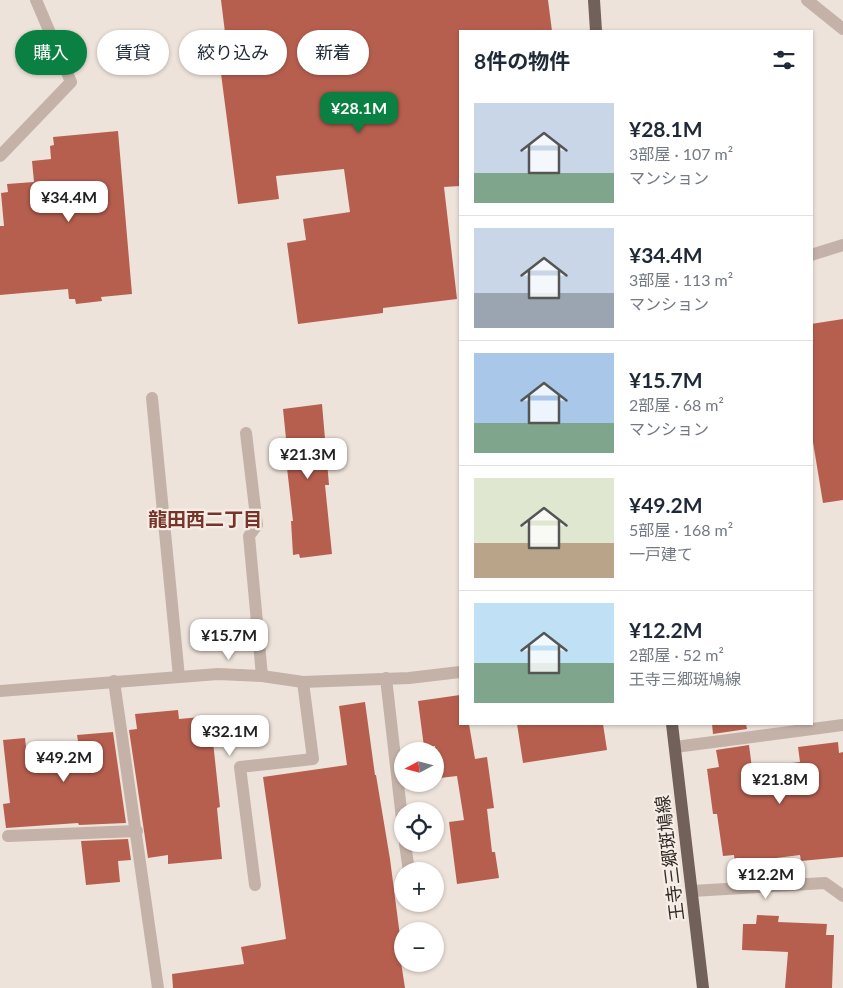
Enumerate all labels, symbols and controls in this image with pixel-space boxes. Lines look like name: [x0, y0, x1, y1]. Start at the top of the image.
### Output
chip: 購入: [15, 30, 87, 75]
chip: 賃貸: [97, 30, 169, 75]
chip: 絞り込み: [179, 30, 287, 75]
chip: 新着: [297, 30, 369, 75]
icon: filters: [770, 46, 798, 74]
text: 8件の物件: [474, 48, 570, 73]
pin: ¥28.1M: [318, 92, 400, 134]
text: ¥28.1M: [331, 98, 387, 117]
text: ¥28.1M: [629, 116, 703, 141]
icon: home: [514, 123, 574, 183]
text: 3部屋 · 107 m²: [629, 144, 733, 163]
text: マンション: [629, 168, 709, 187]
pin: ¥34.4M: [28, 180, 110, 223]
text: ¥34.4M: [41, 187, 97, 206]
text: ¥34.4M: [629, 242, 703, 267]
icon: home: [514, 248, 574, 308]
text: 3部屋 · 113 m²: [629, 270, 733, 289]
text: マンション: [629, 294, 709, 313]
text: ¥15.7M: [629, 367, 703, 392]
icon: home: [514, 373, 574, 433]
text: 2部屋 · 68 m²: [629, 395, 724, 414]
text: マンション: [629, 419, 709, 438]
pin: ¥21.3M: [267, 438, 349, 480]
text: ¥21.3M: [280, 444, 336, 463]
text: ¥49.2M: [629, 492, 703, 517]
icon: home: [514, 498, 574, 558]
district label: 龍田西二丁目: [148, 507, 262, 530]
text: 5部屋 · 168 m²: [629, 520, 733, 539]
text: 一戸建て: [629, 544, 693, 563]
text: ¥12.2M: [629, 617, 703, 642]
pin: ¥15.7M: [188, 618, 270, 661]
icon: home: [514, 623, 574, 683]
text: ¥15.7M: [201, 625, 257, 644]
text: 2部屋 · 52 m²: [629, 645, 724, 664]
text: 王寺三郷斑鳩線: [629, 669, 741, 688]
pin: ¥32.1M: [189, 714, 271, 757]
text: ¥32.1M: [202, 721, 258, 740]
pin: ¥49.2M: [23, 740, 105, 783]
north arrow: [394, 742, 444, 792]
map controls: [394, 742, 444, 972]
text: ¥49.2M: [36, 747, 92, 766]
pin: ¥21.8M: [739, 762, 821, 805]
text: ¥21.8M: [752, 769, 808, 788]
street label: 王寺三郷斑鳩線: [650, 794, 688, 922]
button: locate: [394, 802, 444, 852]
pin: ¥12.2M: [725, 858, 807, 900]
button: +: [394, 862, 444, 912]
text: ¥12.2M: [738, 864, 794, 883]
button: −: [394, 922, 444, 972]

